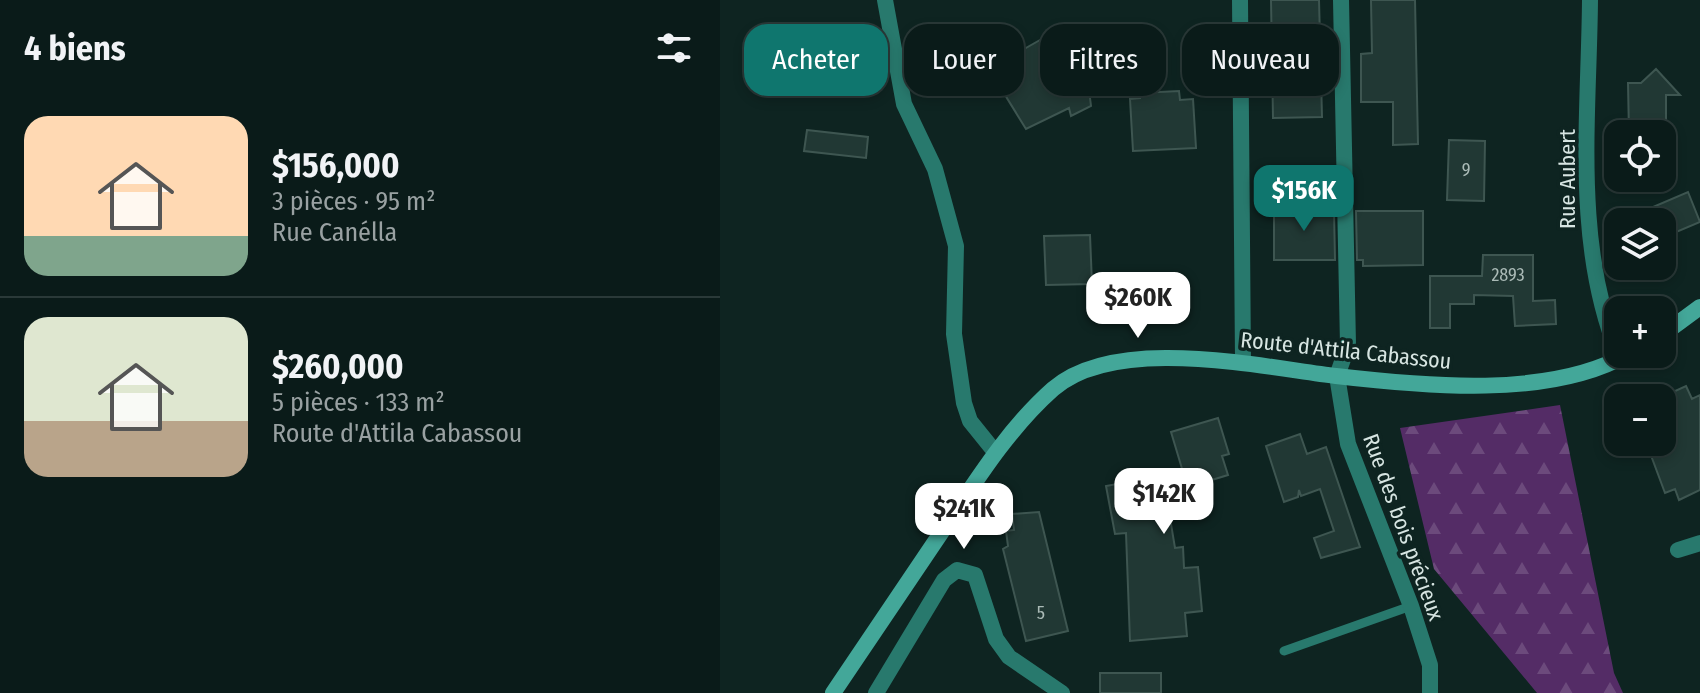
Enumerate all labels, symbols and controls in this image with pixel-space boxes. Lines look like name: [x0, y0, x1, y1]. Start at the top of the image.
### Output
chip: Acheter: [744, 24, 888, 96]
chip: Louer: [904, 24, 1024, 96]
chip: Filtres: [1040, 24, 1166, 96]
chip: Nouveau: [1182, 24, 1339, 96]
icon: filters: [652, 26, 696, 70]
text: 4 biens: [24, 28, 126, 69]
map controls: [1604, 120, 1676, 456]
button: locate: [1604, 120, 1676, 192]
street label: Rue Aubert: [1554, 128, 1581, 229]
text: $156,000: [272, 145, 399, 186]
icon: home: [88, 148, 184, 244]
house number: 9: [1462, 159, 1470, 181]
pin: $156K: [1248, 165, 1360, 233]
text: $156K: [1272, 175, 1336, 206]
text: 3 pièces · 95 m²: [272, 186, 435, 217]
button: layers: [1604, 208, 1676, 280]
text: Rue Canélla: [272, 217, 397, 248]
house number: 2893: [1491, 264, 1525, 286]
pin: $260K: [1082, 272, 1194, 340]
text: $260K: [1104, 282, 1172, 313]
button: +: [1604, 296, 1676, 368]
street label: Route d'Attila Cabassou: [1239, 326, 1453, 375]
text: $260,000: [272, 346, 404, 387]
icon: home: [88, 349, 184, 445]
button: −: [1604, 384, 1676, 456]
text: 5 pièces · 133 m²: [272, 387, 445, 418]
text: Route d'Attila Cabassou: [272, 418, 522, 449]
street label: Rue des bois précieux: [1357, 430, 1450, 625]
pin: $142K: [1108, 468, 1220, 536]
text: $142K: [1132, 478, 1196, 509]
pin: $241K: [908, 483, 1020, 551]
text: $241K: [933, 493, 995, 524]
house number: 5: [1037, 602, 1045, 624]

